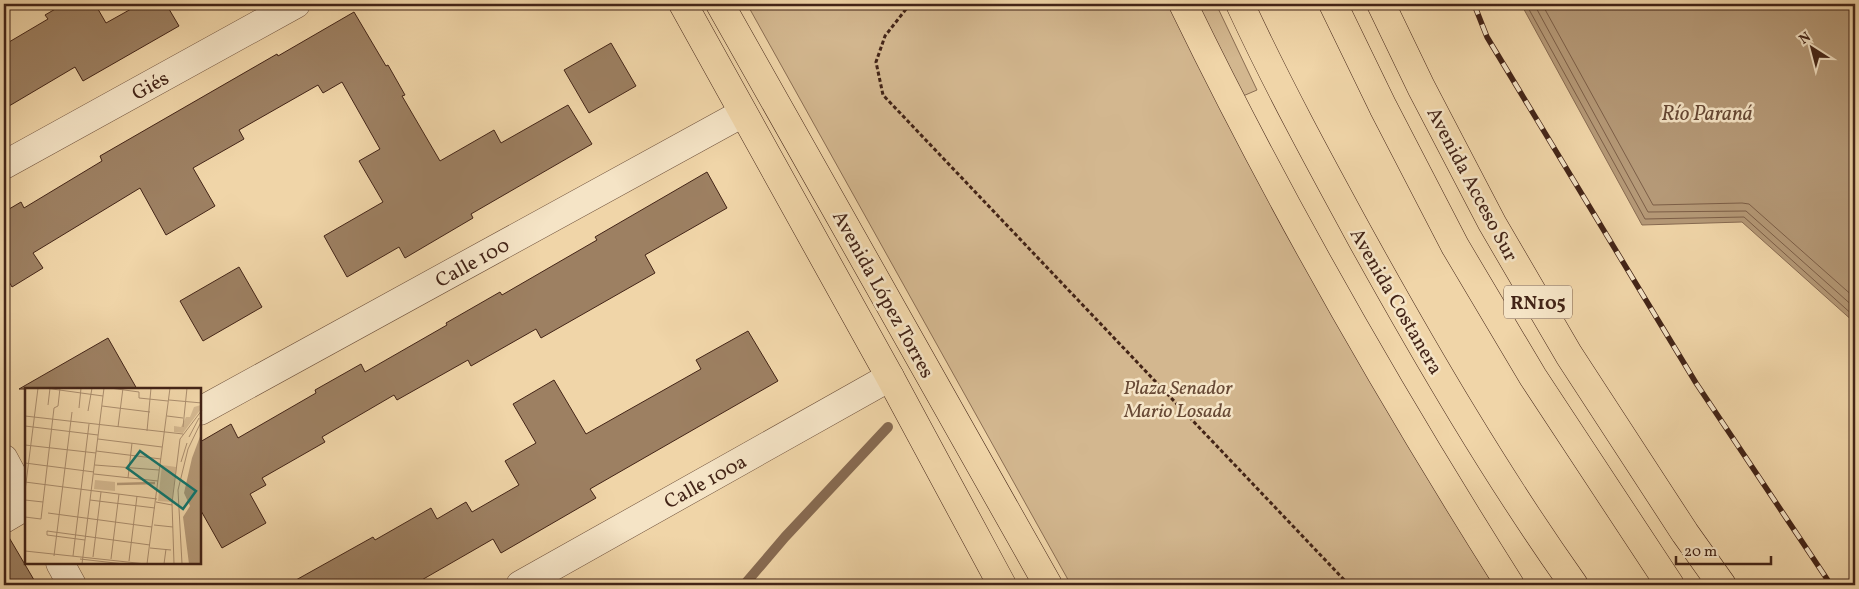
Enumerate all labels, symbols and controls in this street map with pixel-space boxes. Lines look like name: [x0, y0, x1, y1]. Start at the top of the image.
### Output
north arrow: [1786, 22, 1836, 72]
text: N: [1796, 28, 1815, 49]
street label: Giés: [127, 65, 175, 108]
water label: Río Paraná: [1661, 100, 1753, 129]
street label: Avenida Acceso Sur: [1419, 103, 1524, 267]
street label: Avenida López Torres: [824, 206, 940, 384]
street label: Avenida Costanera: [1342, 224, 1449, 380]
street label: Calle 100: [431, 232, 515, 296]
road number: RN105: [1504, 286, 1572, 318]
park label: Plaza Senador Mario Losada: [1123, 375, 1233, 426]
inset map: [25, 388, 201, 564]
street label: Calle 100a: [660, 449, 752, 517]
scale bar: [1676, 534, 1772, 566]
text: 20 m: [1684, 542, 1717, 563]

